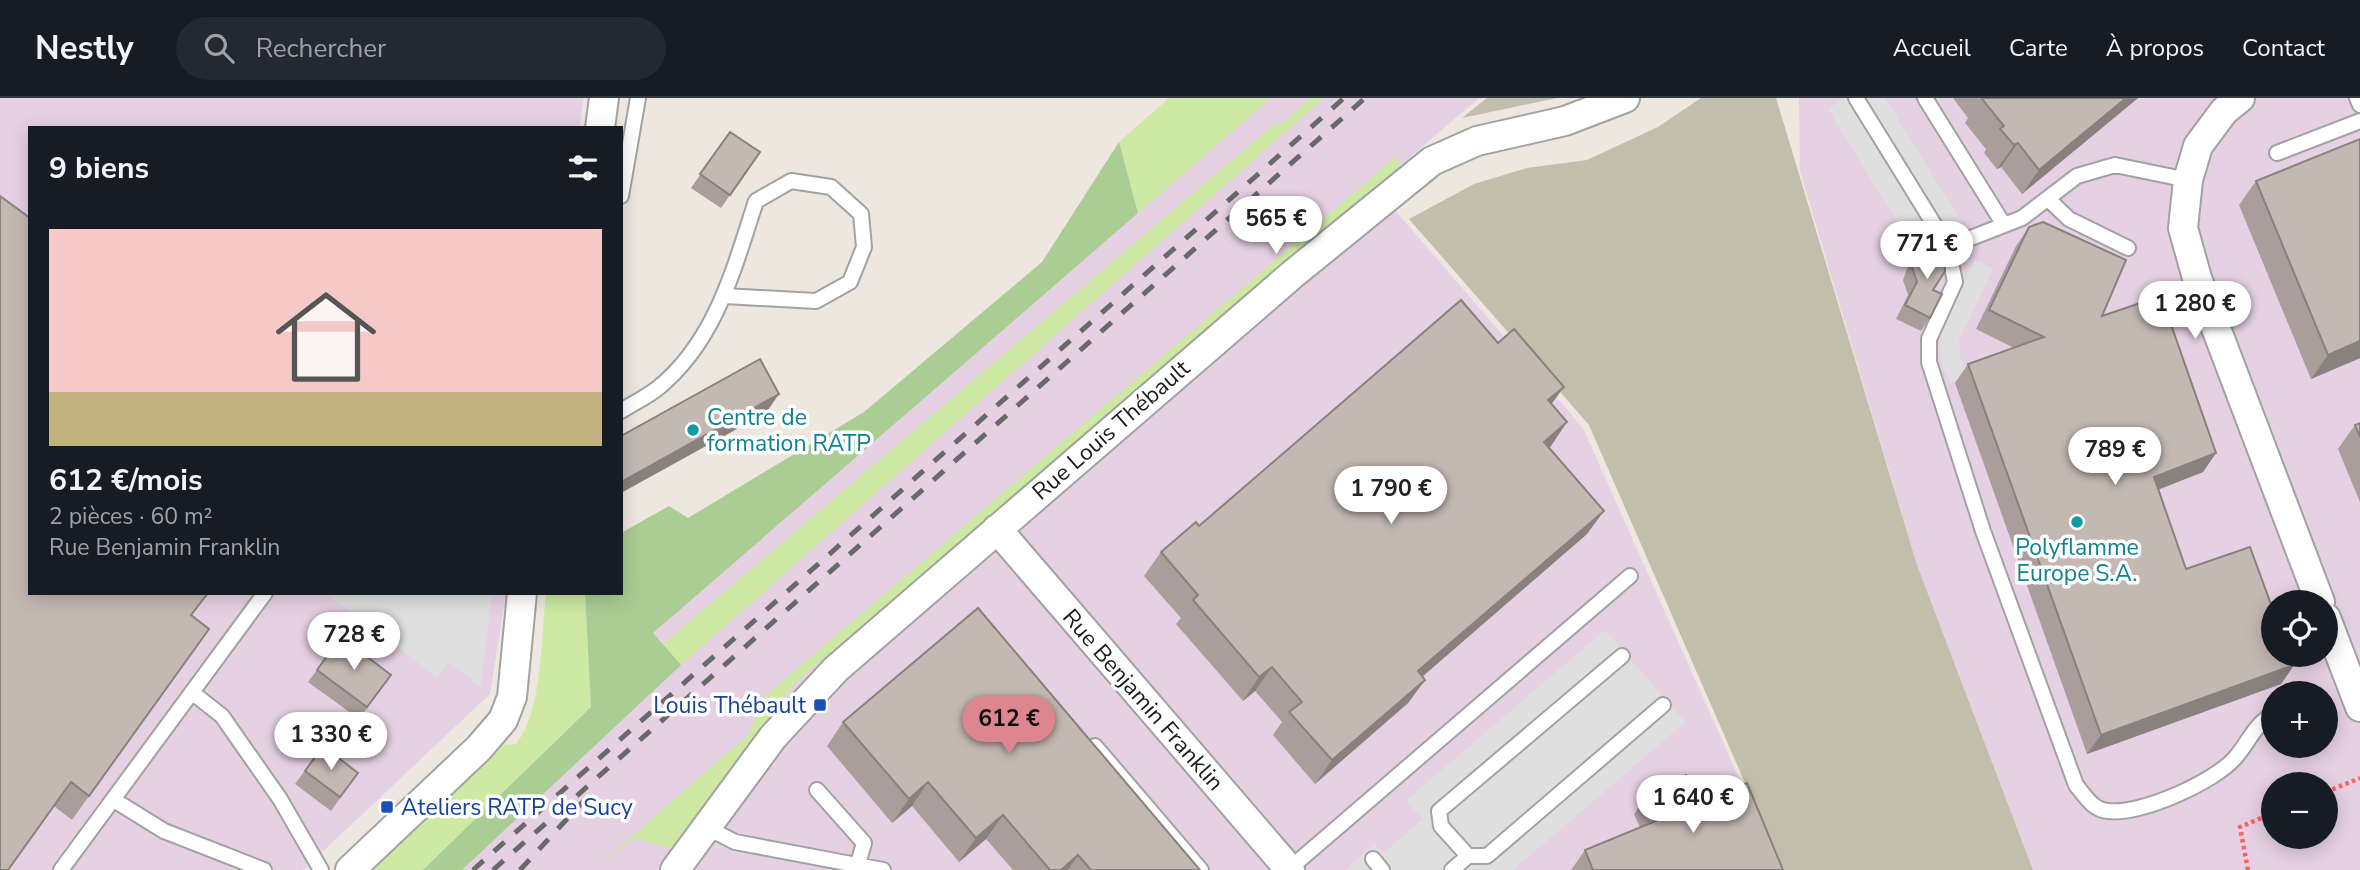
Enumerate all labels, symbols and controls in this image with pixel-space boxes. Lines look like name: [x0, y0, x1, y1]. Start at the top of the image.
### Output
search box: [176, 17, 666, 80]
text: Nestly: [35, 26, 134, 71]
icon: search: [200, 29, 238, 67]
text: Rechercher: [256, 31, 386, 66]
text: Accueil: [1893, 32, 1971, 64]
text: Carte: [2009, 32, 2068, 64]
text: À propos: [2106, 32, 2204, 64]
text: Contact: [2242, 32, 2325, 64]
text: 9 biens: [49, 148, 149, 189]
icon: filters: [564, 149, 602, 187]
pin: 565 €: [1227, 197, 1325, 256]
text: 565 €: [1245, 203, 1307, 234]
pin: 771 €: [1878, 222, 1976, 281]
text: 771 €: [1896, 228, 1958, 259]
icon: home: [263, 274, 389, 400]
pin: 1 280 €: [2130, 282, 2260, 341]
text: 1 280 €: [2154, 288, 2236, 319]
street label: Rue Louis Thébault: [1026, 352, 1197, 507]
place label: Centre de formation RATP: [707, 402, 871, 459]
marker: Centre de formation RATP: [685, 422, 701, 438]
pin: 789 €: [2066, 428, 2164, 487]
text: 789 €: [2084, 434, 2146, 465]
text: 612 €/mois: [49, 460, 203, 501]
pin: 1 790 €: [1326, 466, 1456, 526]
text: 1 790 €: [1350, 473, 1432, 504]
text: 2 pièces · 60 m²: [49, 501, 212, 532]
marker: Polyflamme Europe S.A.: [2069, 514, 2085, 530]
text: Rue Benjamin Franklin: [49, 532, 280, 563]
place label: Polyflamme Europe S.A.: [2015, 532, 2139, 589]
map controls: [2261, 590, 2338, 849]
button: locate: [2261, 590, 2338, 667]
street label: Rue Benjamin Franklin: [1055, 603, 1231, 797]
pin: 728 €: [305, 612, 403, 672]
text: 728 €: [323, 619, 385, 650]
button: +: [2261, 681, 2338, 758]
place label: Louis Thébault: [653, 690, 807, 721]
pin: 612 €: [960, 696, 1058, 756]
marker: Louis Thébault: [812, 697, 828, 713]
text: 612 €: [978, 703, 1040, 734]
pin: 1 330 €: [266, 712, 396, 772]
text: 1 330 €: [290, 719, 372, 750]
button: −: [2261, 772, 2338, 849]
pin: 1 640 €: [1628, 776, 1758, 835]
text: 1 640 €: [1652, 782, 1734, 813]
place label: Ateliers RATP de Sucy: [401, 792, 633, 823]
marker: Ateliers RATP de Sucy: [379, 799, 395, 815]

